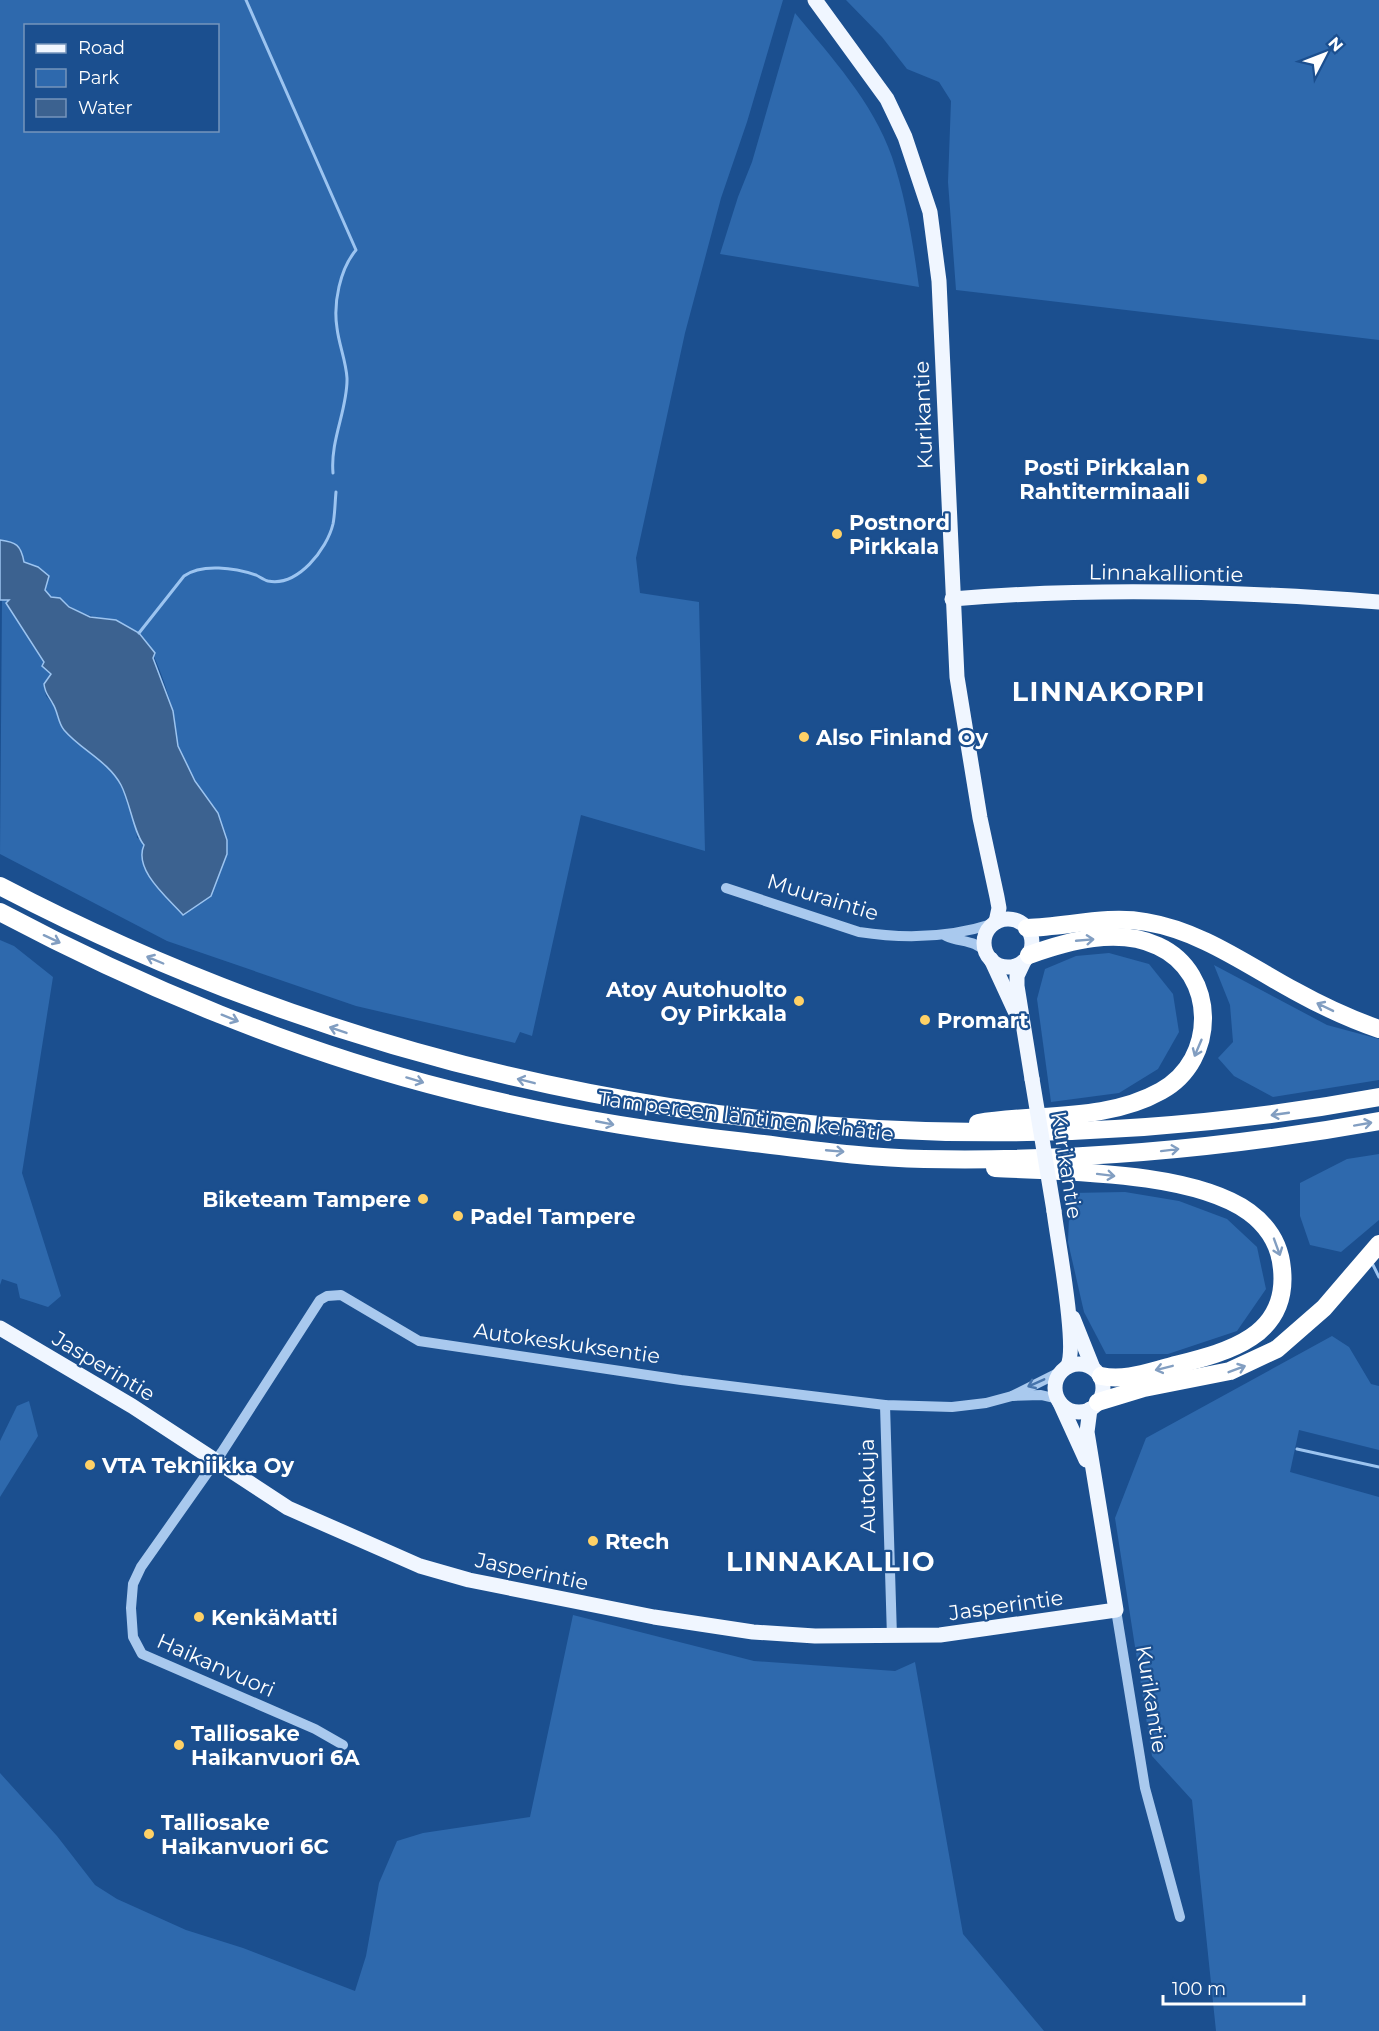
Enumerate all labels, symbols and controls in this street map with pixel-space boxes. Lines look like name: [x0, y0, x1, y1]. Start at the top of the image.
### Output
legend: [24, 24, 219, 132]
north arrow: [1295, 24, 1355, 84]
text: N: [1324, 33, 1347, 55]
text: Road: [78, 37, 125, 59]
text: Park: [78, 67, 119, 89]
text: Water: [78, 97, 133, 119]
street label: Kurikantie: [909, 360, 937, 470]
place label: Posti Pirkkalan Rahtiterminaali: [1019, 455, 1190, 504]
marker: Posti Pirkkalan Rahtiterminaali: [1195, 472, 1209, 486]
place label: Postnord Pirkkala: [849, 510, 950, 559]
marker: Postnord Pirkkala: [830, 527, 844, 541]
street label: Linnakalliontie: [1088, 559, 1244, 587]
district label: LINNAKORPI: [1012, 675, 1206, 708]
place label: Also Finland Oy: [815, 725, 989, 750]
marker: Also Finland Oy: [797, 730, 811, 744]
street label: Muuraintie: [764, 868, 882, 926]
one-way arrow: [42, 934, 60, 946]
one-way arrow: [1074, 934, 1094, 945]
one-way arrow: [147, 954, 165, 966]
place label: Atoy Autohuolto Oy Pirkkala: [605, 977, 787, 1026]
marker: Atoy Autohuolto Oy Pirkkala: [792, 994, 806, 1008]
one-way arrow: [1316, 1000, 1334, 1012]
place label: Promart: [937, 1008, 1028, 1033]
one-way arrow: [221, 1013, 239, 1024]
marker: Promart: [918, 1013, 932, 1027]
one-way arrow: [329, 1023, 347, 1034]
one-way arrow: [1192, 1038, 1203, 1056]
one-way arrow: [405, 1075, 424, 1086]
one-way arrow: [516, 1075, 535, 1087]
street label: Tampereen läntinen kehätie: [597, 1085, 895, 1147]
one-way arrow: [1270, 1109, 1290, 1120]
street label: Kurikantie: [1046, 1110, 1088, 1220]
one-way arrow: [595, 1118, 615, 1129]
one-way arrow: [1352, 1118, 1372, 1129]
one-way arrow: [1159, 1144, 1179, 1155]
one-way arrow: [825, 1146, 845, 1157]
one-way arrow: [1095, 1170, 1115, 1181]
place label: Biketeam Tampere: [202, 1187, 411, 1212]
marker: Biketeam Tampere: [416, 1192, 430, 1206]
place label: Padel Tampere: [470, 1204, 635, 1229]
marker: Padel Tampere: [451, 1209, 465, 1223]
one-way arrow: [1272, 1237, 1283, 1256]
street label: Autokeskuksentie: [472, 1318, 662, 1368]
street label: Jasperintie: [47, 1325, 160, 1406]
one-way arrow: [1154, 1362, 1173, 1374]
one-way arrow: [1227, 1362, 1246, 1373]
one-way arrow: [1028, 1377, 1046, 1389]
street label: Autokuja: [854, 1438, 880, 1534]
place label: VTA Tekniikka Oy: [101, 1453, 294, 1478]
marker: VTA Tekniikka Oy: [83, 1458, 97, 1472]
place label: Rtech: [605, 1529, 669, 1554]
marker: Rtech: [586, 1534, 600, 1548]
district label: LINNAKALLIO: [726, 1545, 936, 1578]
street label: Jasperintie: [472, 1547, 591, 1595]
street label: Jasperintie: [946, 1585, 1065, 1626]
place label: KenkäMatti: [211, 1605, 338, 1630]
marker: KenkäMatti: [192, 1610, 206, 1624]
street label: Haikanvuori: [153, 1628, 279, 1702]
street label: Kurikantie: [1131, 1644, 1173, 1754]
place label: Talliosake Haikanvuori 6A: [191, 1721, 360, 1770]
marker: Talliosake Haikanvuori 6A: [172, 1738, 186, 1752]
place label: Talliosake Haikanvuori 6C: [161, 1810, 329, 1859]
marker: Talliosake Haikanvuori 6C: [142, 1827, 156, 1841]
scale bar: [1163, 1968, 1304, 2006]
text: 100 m: [1172, 1978, 1226, 2000]

